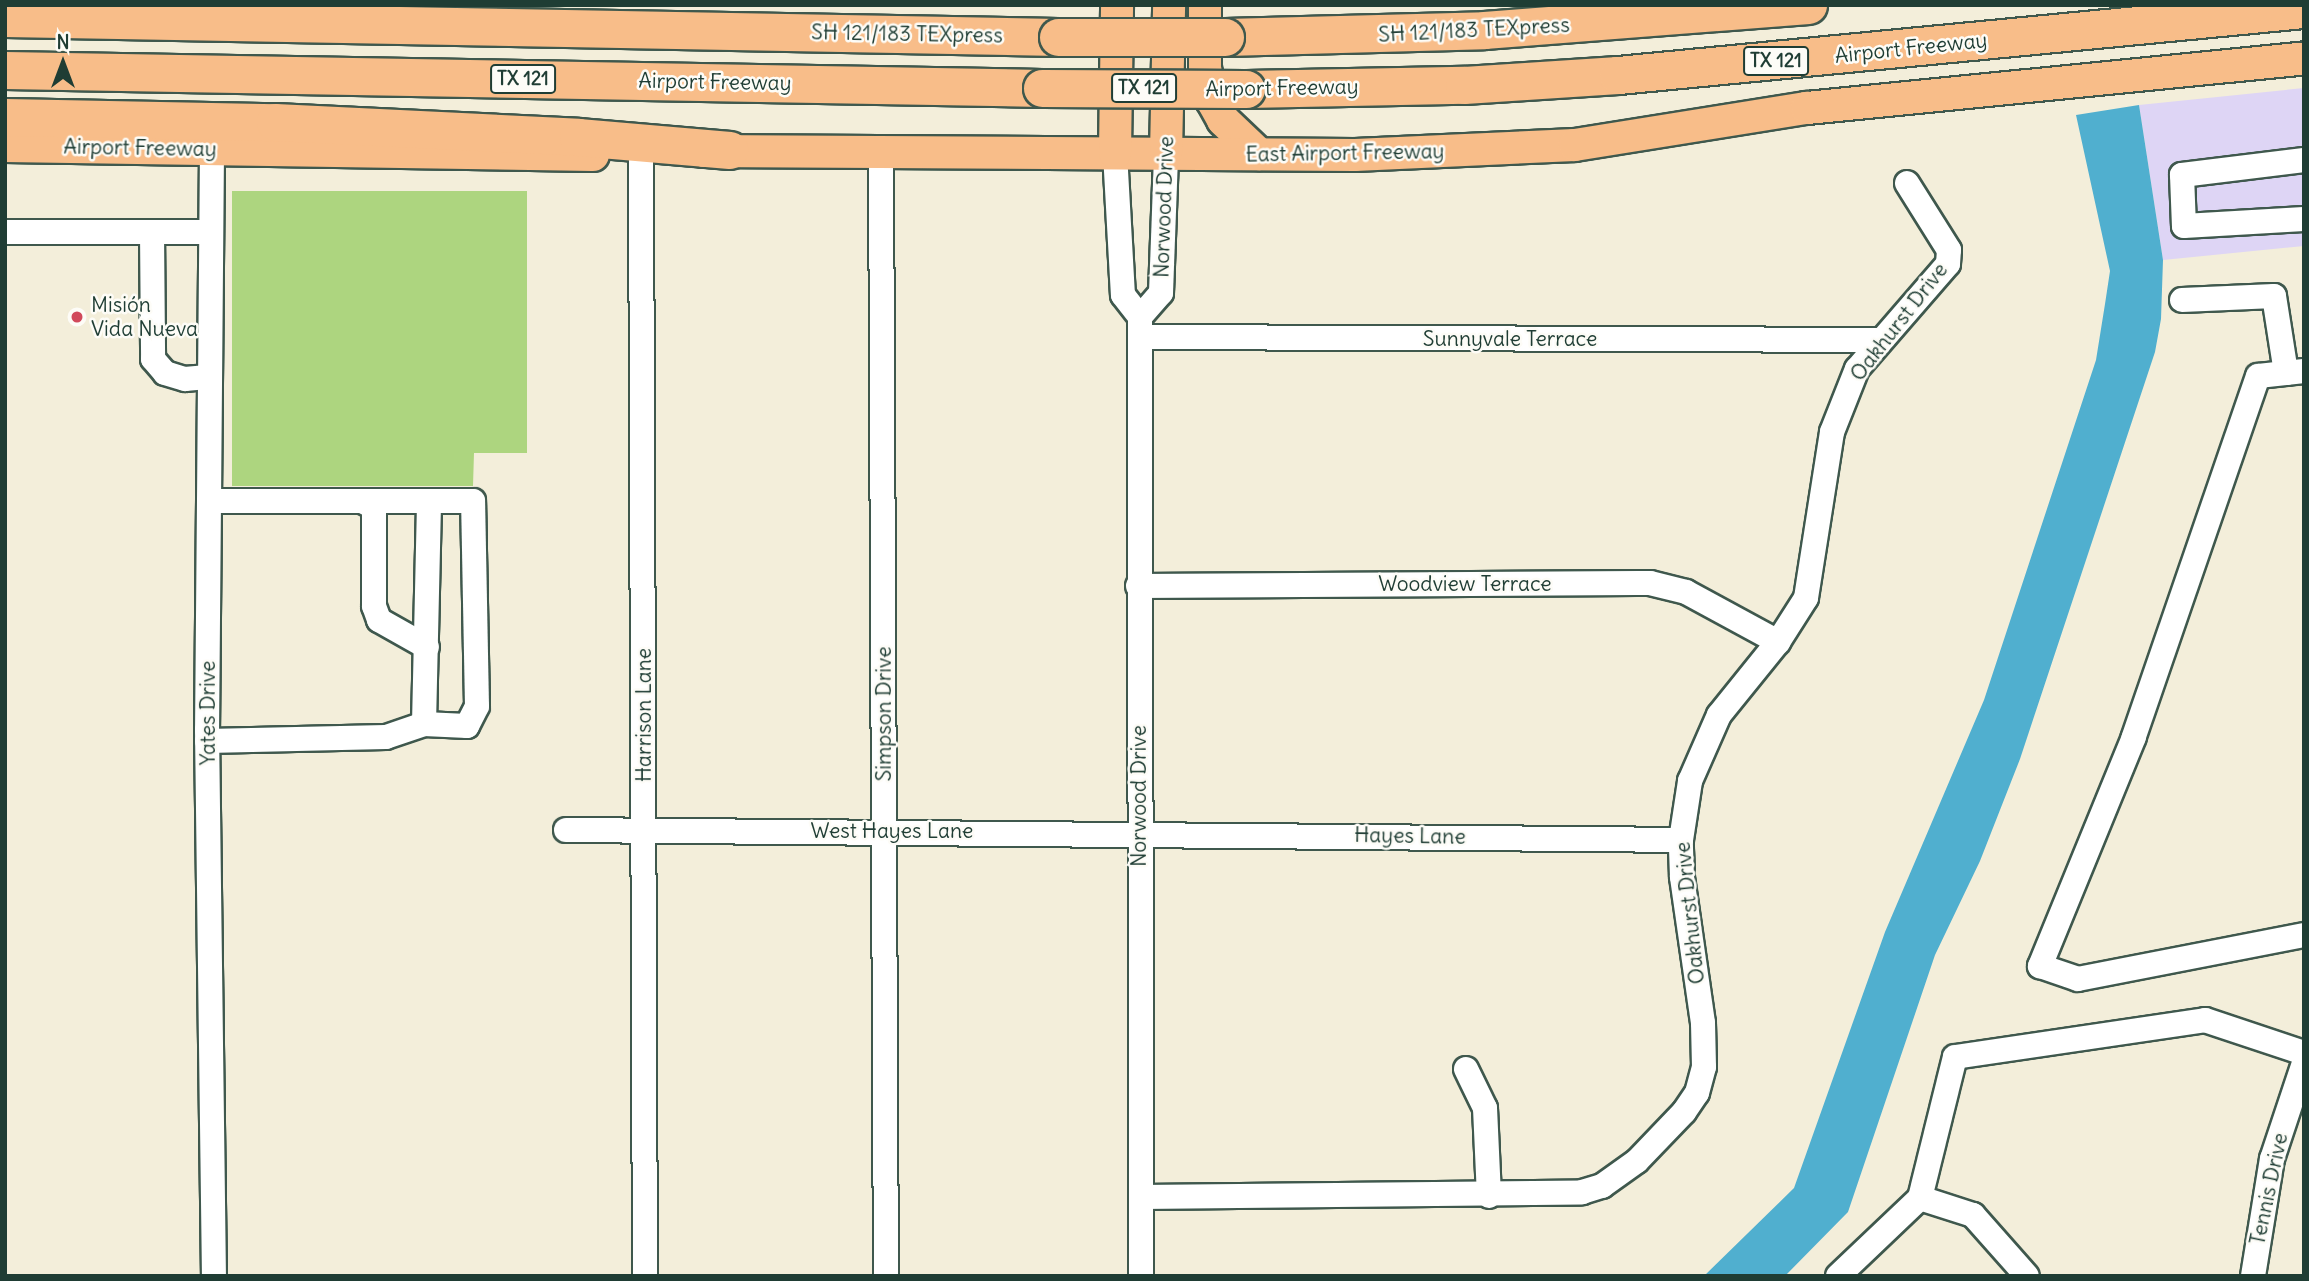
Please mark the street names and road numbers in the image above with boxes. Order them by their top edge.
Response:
street label: SH 121/183 TEXpress [1378,12,1570,48]
street label: SH 121/183 TEXpress [811,20,1003,48]
street label: Airport Freeway [1834,27,1988,69]
road number: TX 121 [1743,45,1809,76]
road number: TX 121 [490,64,556,94]
street label: Airport Freeway [638,68,792,96]
road number: TX 121 [1111,72,1177,104]
street label: Airport Freeway [1205,74,1359,102]
street label: Airport Freeway [63,134,217,162]
street label: Norwood Drive [1149,136,1179,278]
street label: East Airport Freeway [1245,139,1445,167]
street label: Oakhurst Drive [1845,258,1953,386]
street label: Sunnyvale Terrace [1423,326,1597,352]
street label: Woodview Terrace [1378,571,1552,597]
street label: Simpson Drive [871,647,897,781]
street label: Harrison Lane [631,648,657,782]
street label: Yates Drive [195,661,221,765]
street label: Norwood Drive [1126,725,1152,867]
street label: West Hayes Lane [811,818,973,844]
street label: Hayes Lane [1354,822,1466,850]
street label: Oakhurst Drive [1670,841,1710,985]
street label: Tennis Drive [2245,1131,2293,1247]

